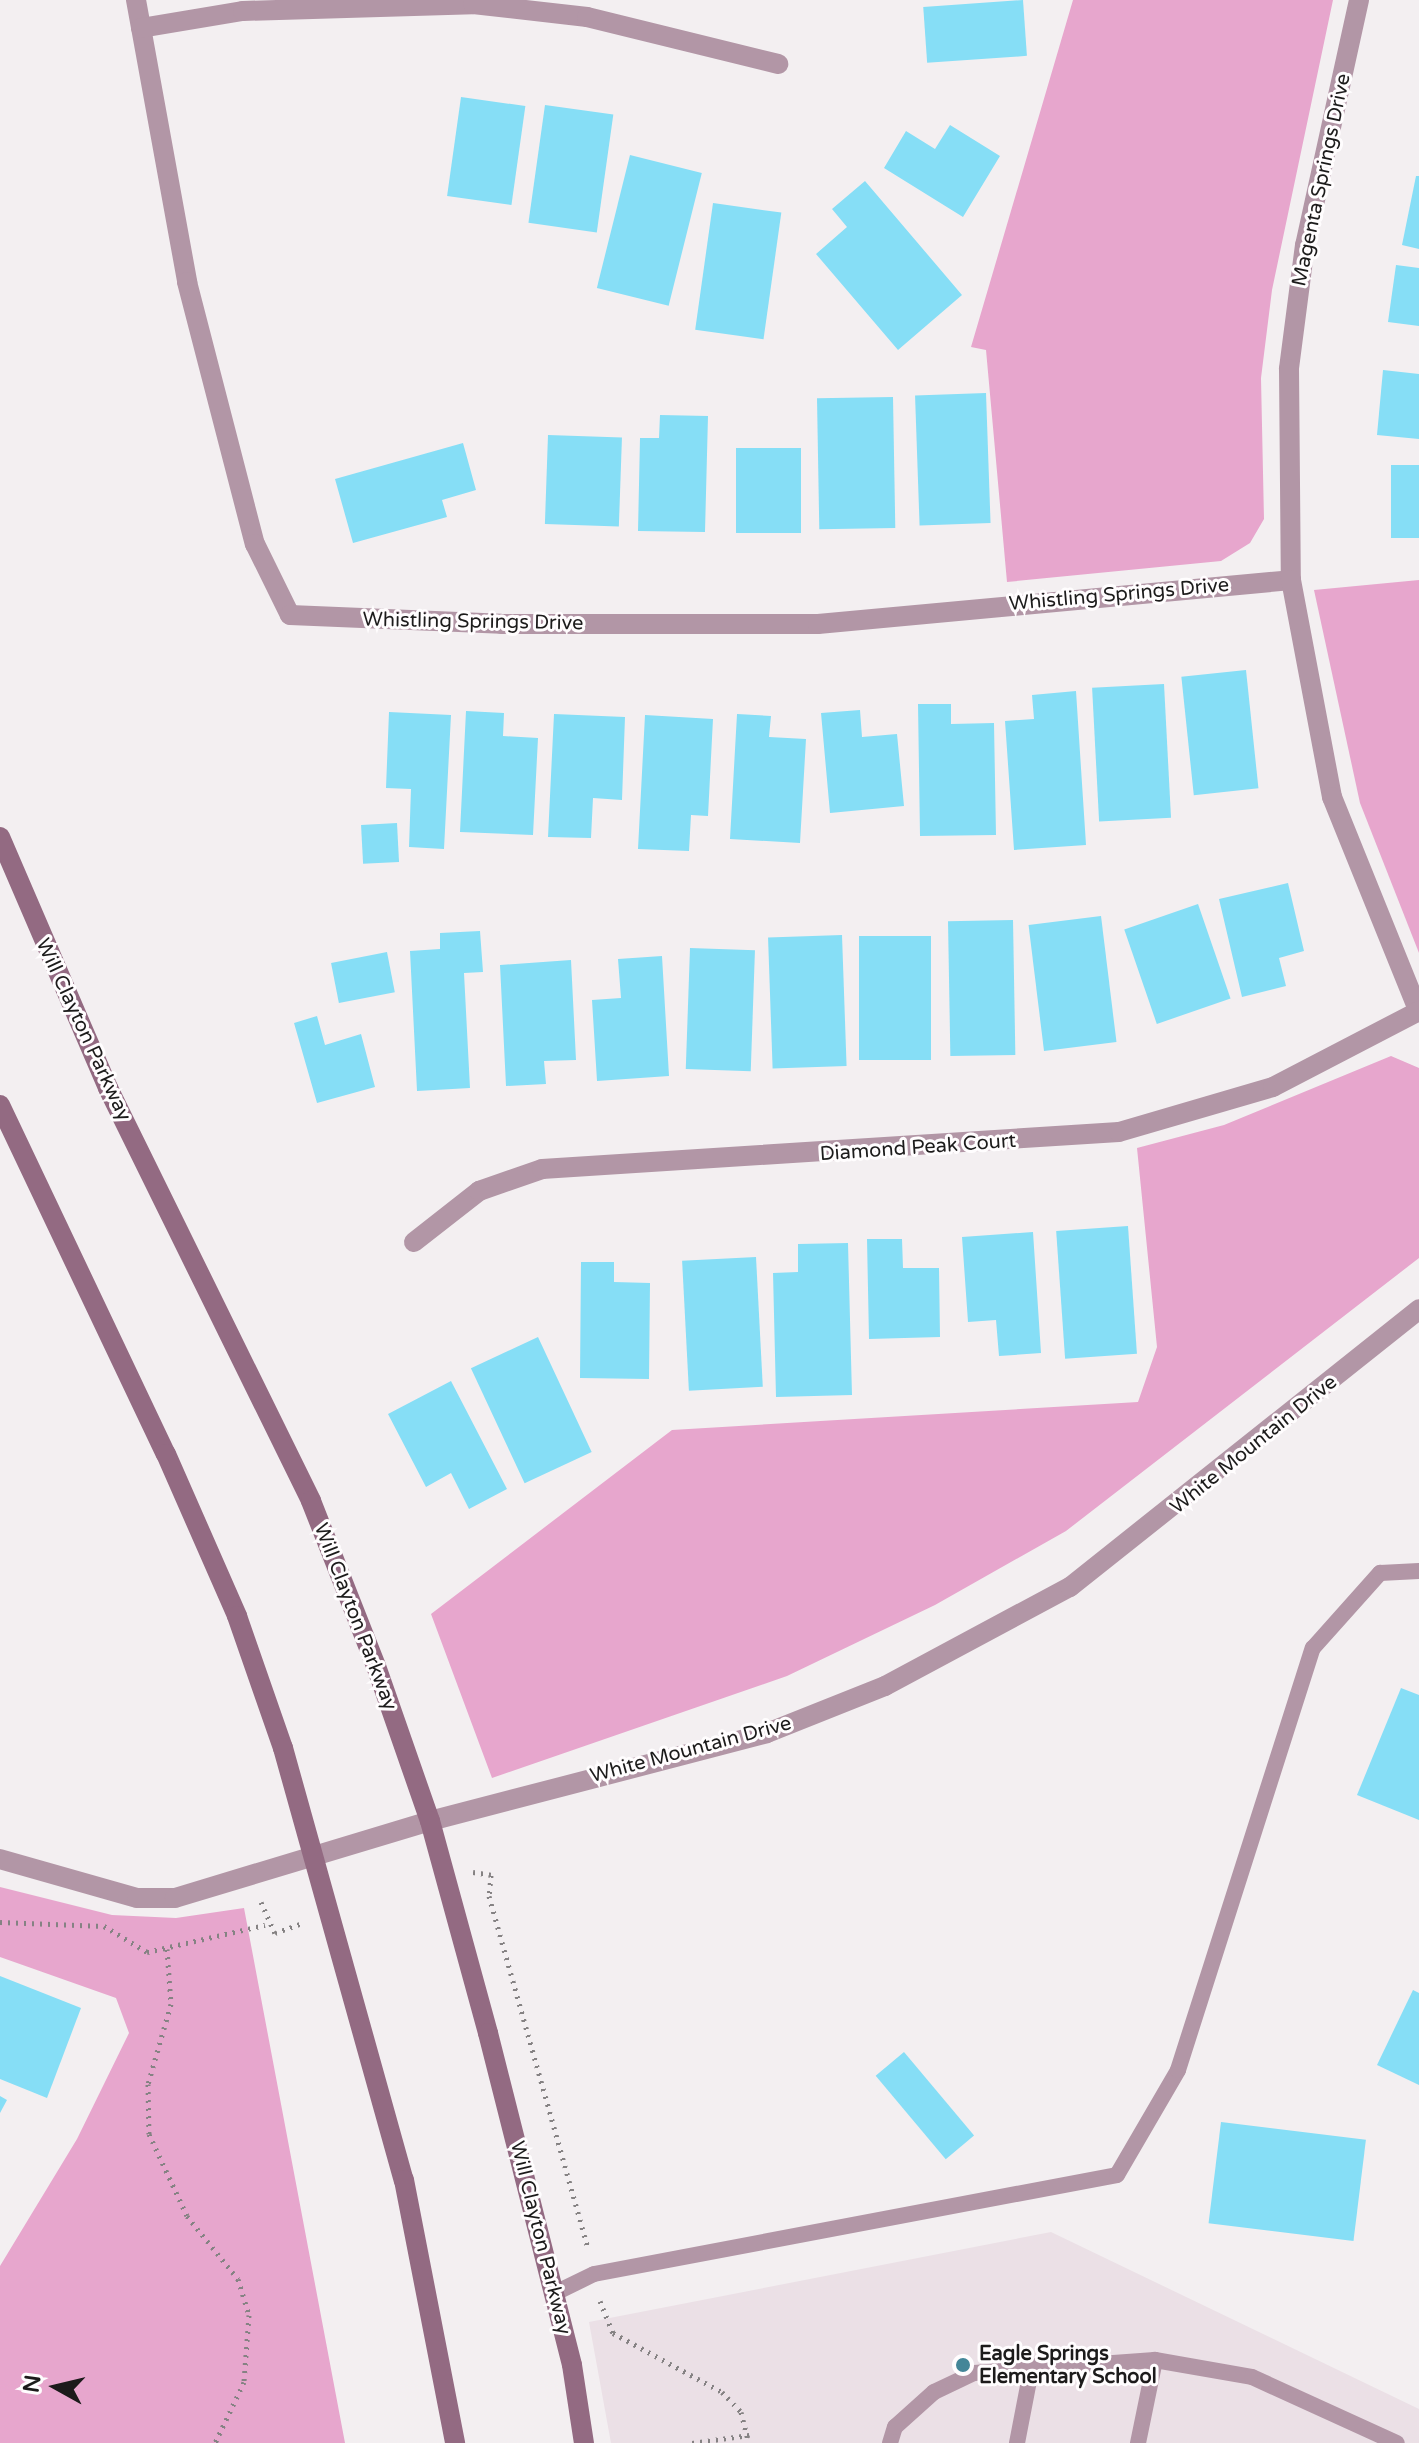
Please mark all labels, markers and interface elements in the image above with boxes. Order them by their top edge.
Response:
street label: Magenta Springs Drive [1288,71,1356,289]
street label: Whistling Springs Drive [1008,573,1230,617]
street label: Whistling Springs Drive [362,608,584,636]
street label: Will Clayton Parkway [30,935,136,1125]
street label: Diamond Peak Court [819,1129,1017,1167]
street label: White Mountain Drive [1166,1370,1342,1520]
street label: Will Clayton Parkway [308,1520,402,1714]
street label: White Mountain Drive [588,1712,794,1788]
street label: Will Clayton Parkway [504,2139,576,2337]
place label: Eagle Springs Elementary School [979,2342,1157,2389]
north arrow [16,2347,96,2427]
marker: Eagle Springs Elementary School [954,2356,972,2374]
text: N [18,2373,46,2394]

